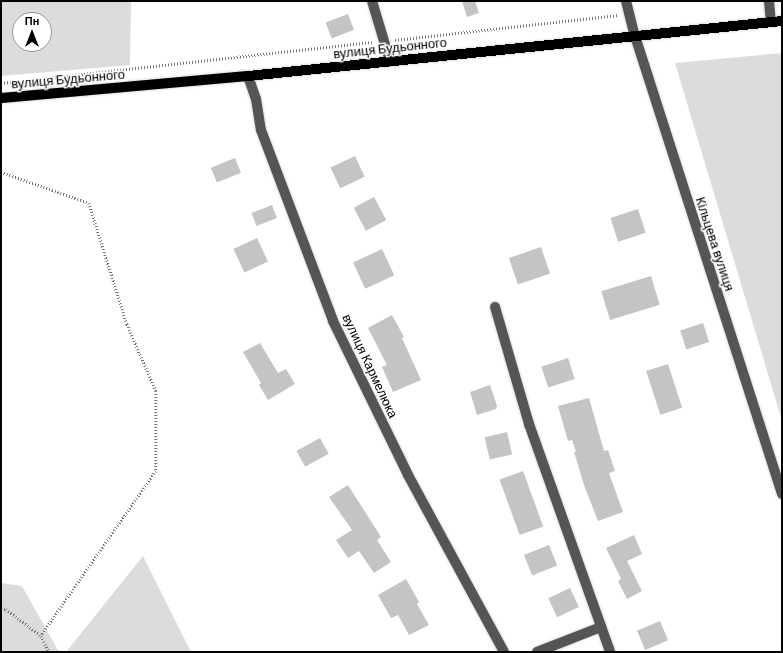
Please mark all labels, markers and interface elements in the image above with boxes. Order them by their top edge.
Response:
north arrow [12,12,52,52]
text: Пн [25,14,39,27]
street label: вулиця Будьонного [333,34,447,62]
street label: вулиця Будьонного [11,66,125,92]
street label: Кільцева вулиця [692,195,738,293]
street label: вулиця Кармелюка [339,311,401,421]

